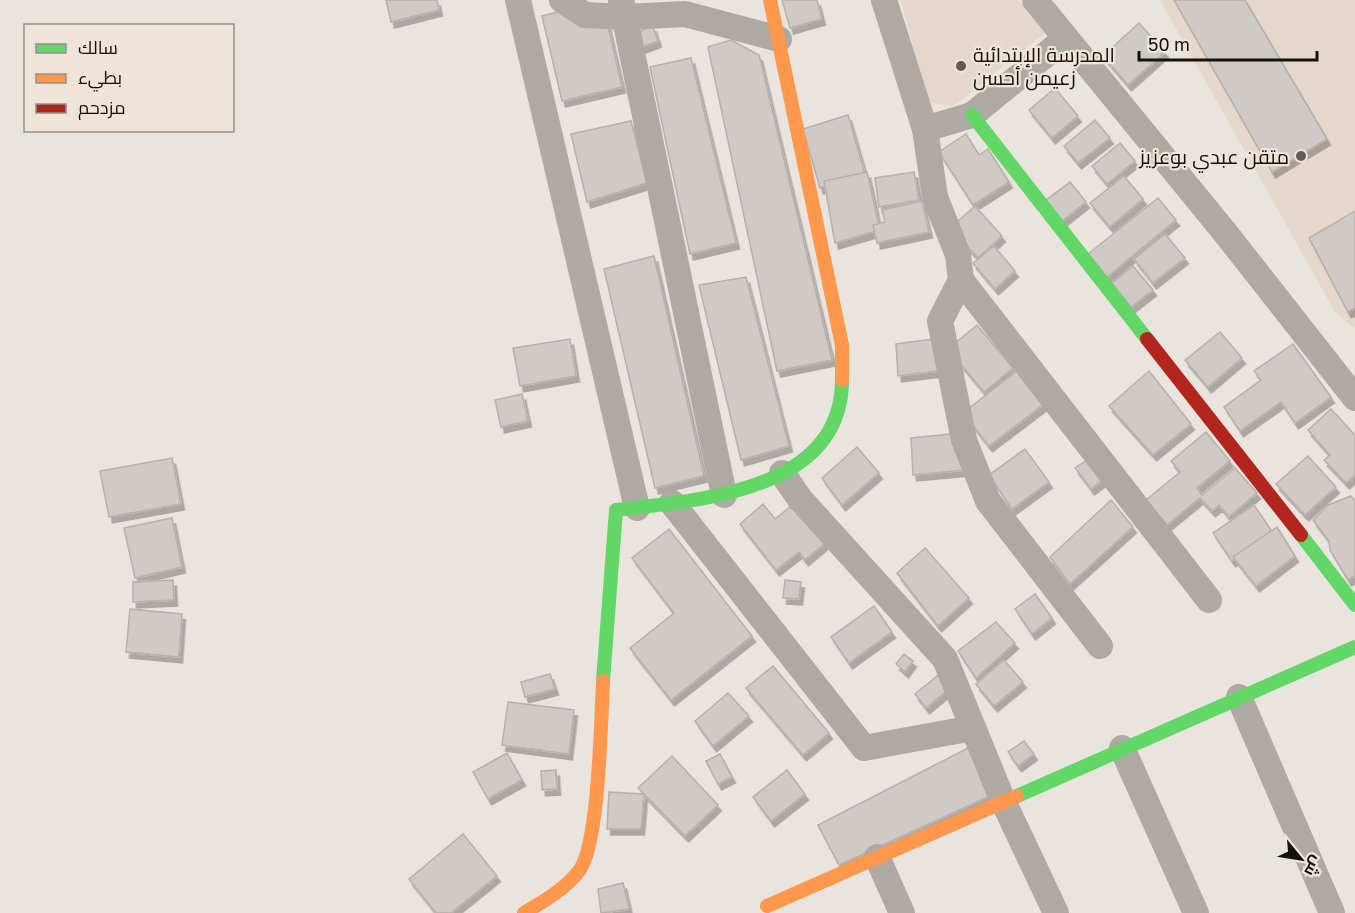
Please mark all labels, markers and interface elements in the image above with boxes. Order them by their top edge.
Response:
legend [24,24,234,132]
scale bar [1139,24,1318,62]
text: 50 m [1148,33,1190,55]
text: سالك [78,36,118,58]
place label: المدرسة الإبتدائية زعيمن أحسن [973,42,1115,91]
marker: المدرسة الإبتدائية زعيمن أحسن [954,59,968,73]
text: بطيء [78,66,122,92]
text: مزدحم [78,96,126,120]
place label: متقن عبدي بوعزيز [1139,144,1289,173]
marker: متقن عبدي بوعزيز [1294,149,1308,163]
north arrow [1271,829,1331,889]
text: ش [1300,853,1328,880]

